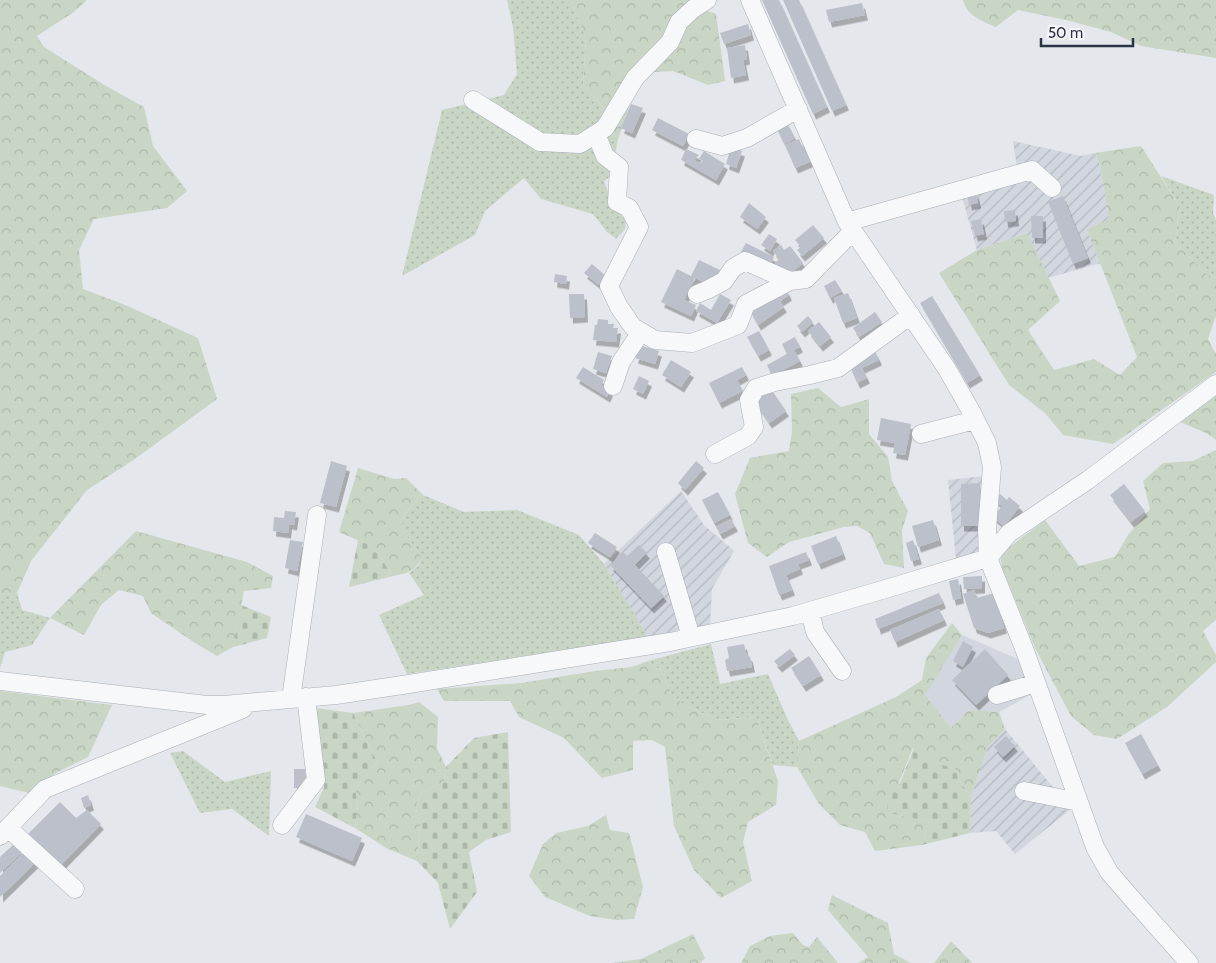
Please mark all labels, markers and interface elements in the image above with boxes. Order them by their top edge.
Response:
scale bar [1041,15,1134,47]
text: 50 m [1048,24,1083,42]

